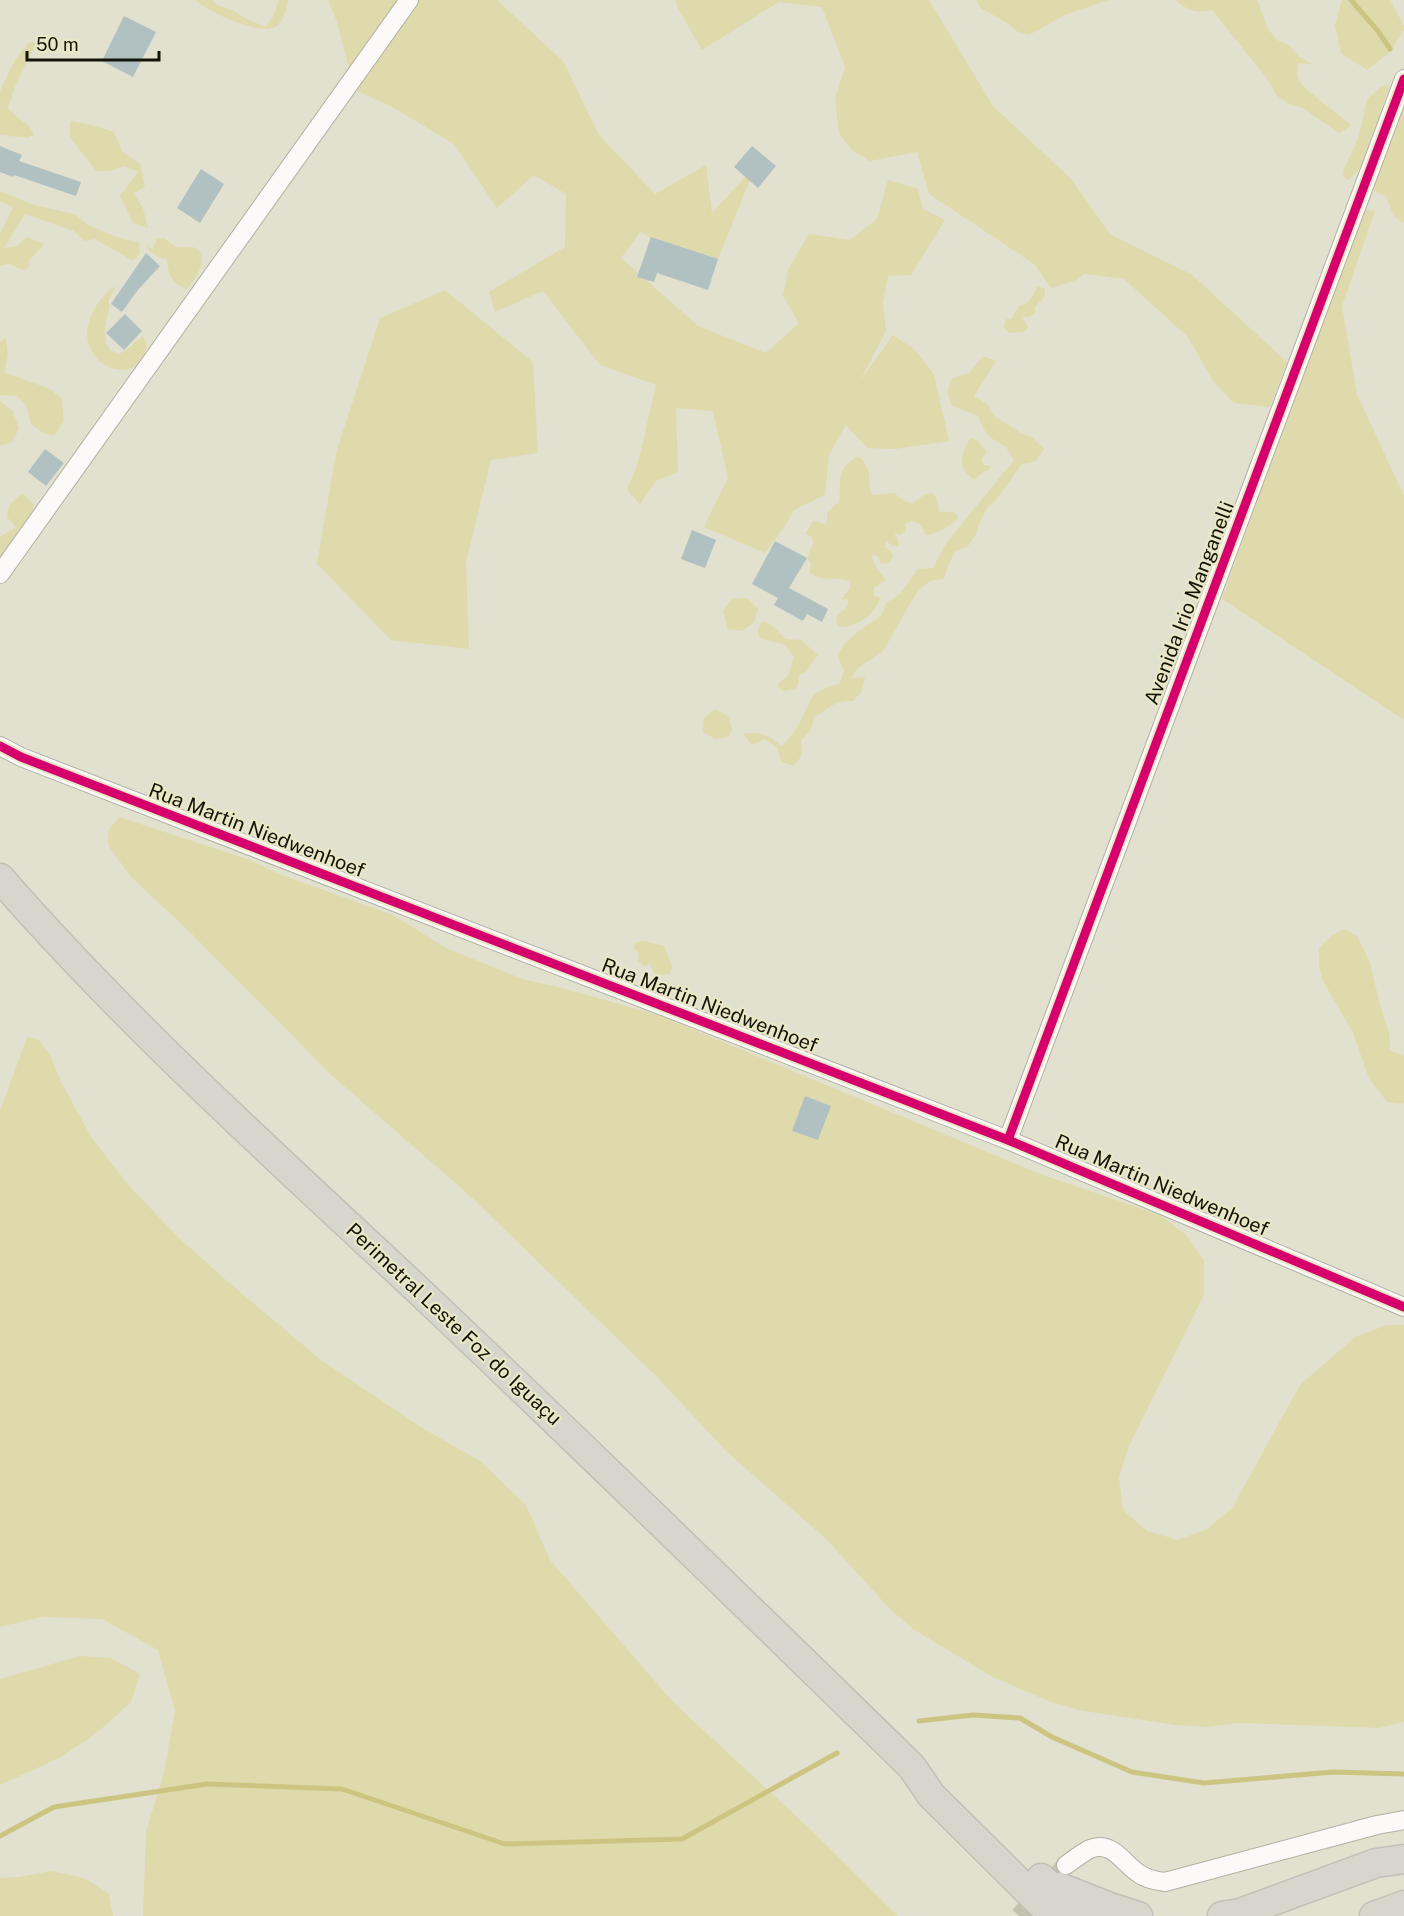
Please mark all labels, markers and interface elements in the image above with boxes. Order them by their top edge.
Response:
scale bar [27,24,159,62]
text: 50 m [36,34,79,55]
street label: Avenida Irio Manganelli [1139,498,1239,708]
street label: Rua Martin Niedwenhoef [146,778,369,882]
street label: Rua Martin Niedwenhoef [599,953,822,1057]
street label: Rua Martin Niedwenhoef [1052,1129,1272,1241]
street label: Perimetral Leste Foz do Iguaçu [341,1218,567,1430]

